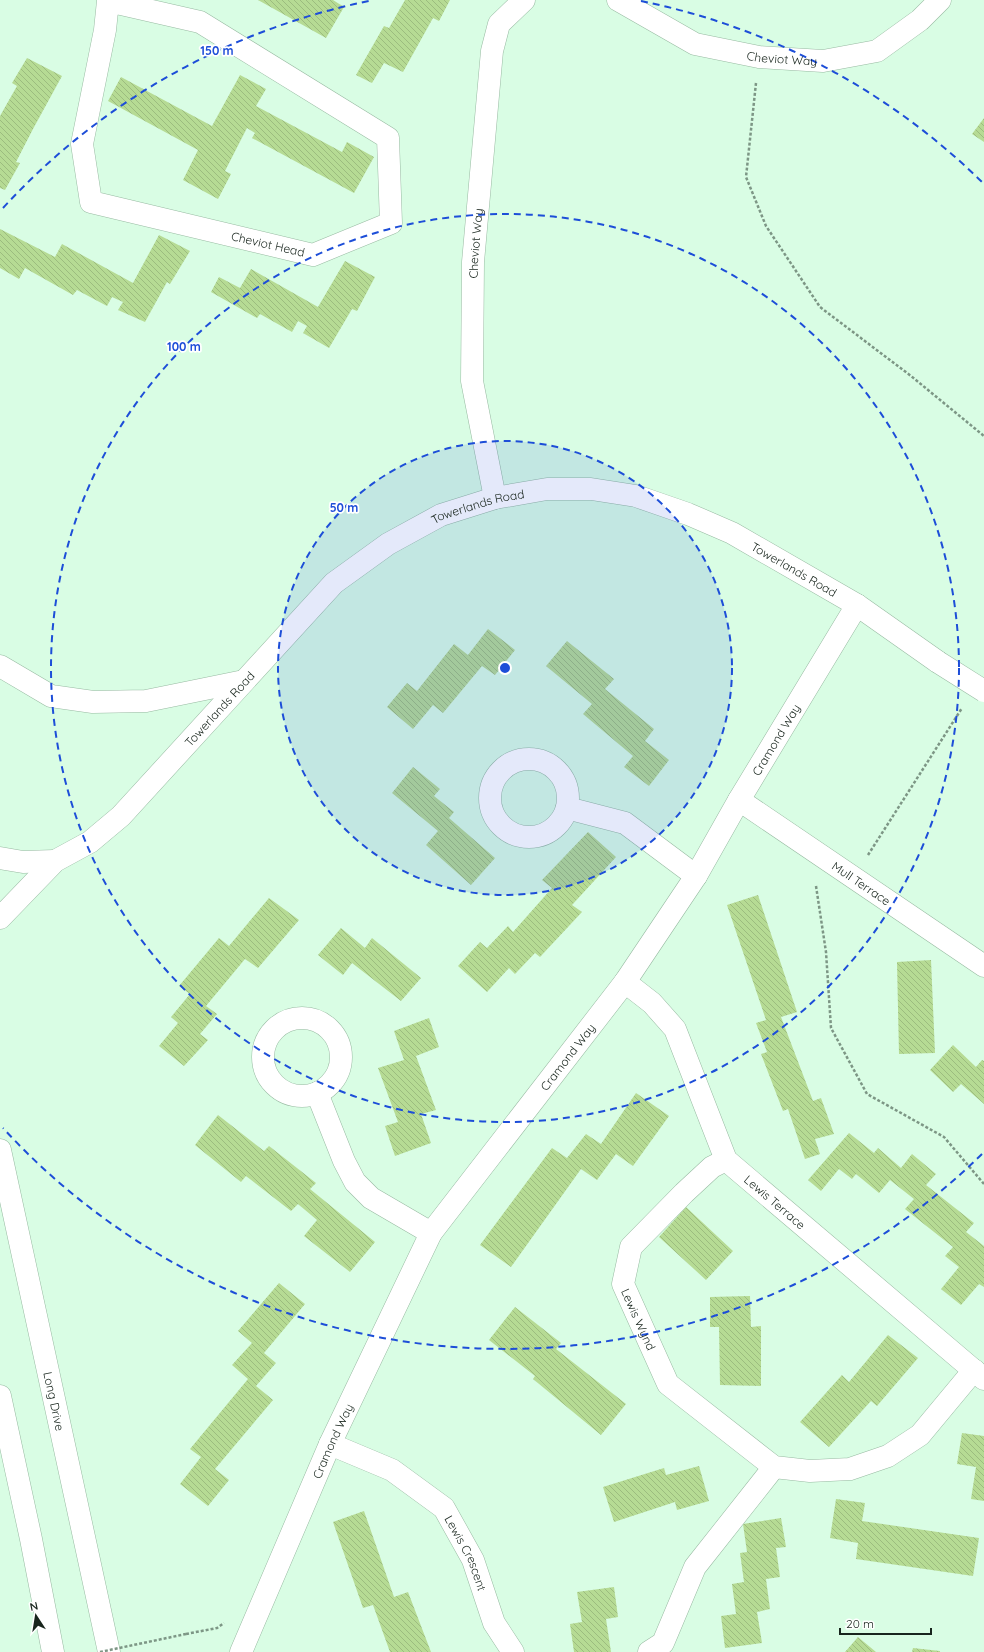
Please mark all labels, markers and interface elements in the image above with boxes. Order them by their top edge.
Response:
text: 150 m [200,43,234,58]
street label: Cheviot Way [745,47,818,68]
street label: Cheviot Way [465,208,485,279]
street label: Cheviot Head [230,228,306,260]
text: 100 m [167,339,201,354]
street label: Towerlands Road [428,486,525,527]
text: 50 m [330,500,358,515]
street label: Towerlands Road [749,538,840,599]
centre of rings [498,661,512,675]
street label: Towerlands Road [181,668,257,749]
street label: Cramond Way [748,701,803,778]
street label: Mull Terrace [829,858,894,908]
street label: Cramond Way [537,1020,598,1093]
street label: Lewis Terrace [741,1172,809,1232]
street label: Lewis Wynd [618,1286,659,1353]
street label: Long Drive [41,1370,68,1432]
street label: Cramond Way [309,1401,356,1481]
street label: Lewis Crescent [442,1512,490,1593]
north arrow [16,1596,56,1636]
text: N [29,1599,39,1614]
scale bar [840,1610,931,1636]
text: 20 m [846,1616,874,1631]

